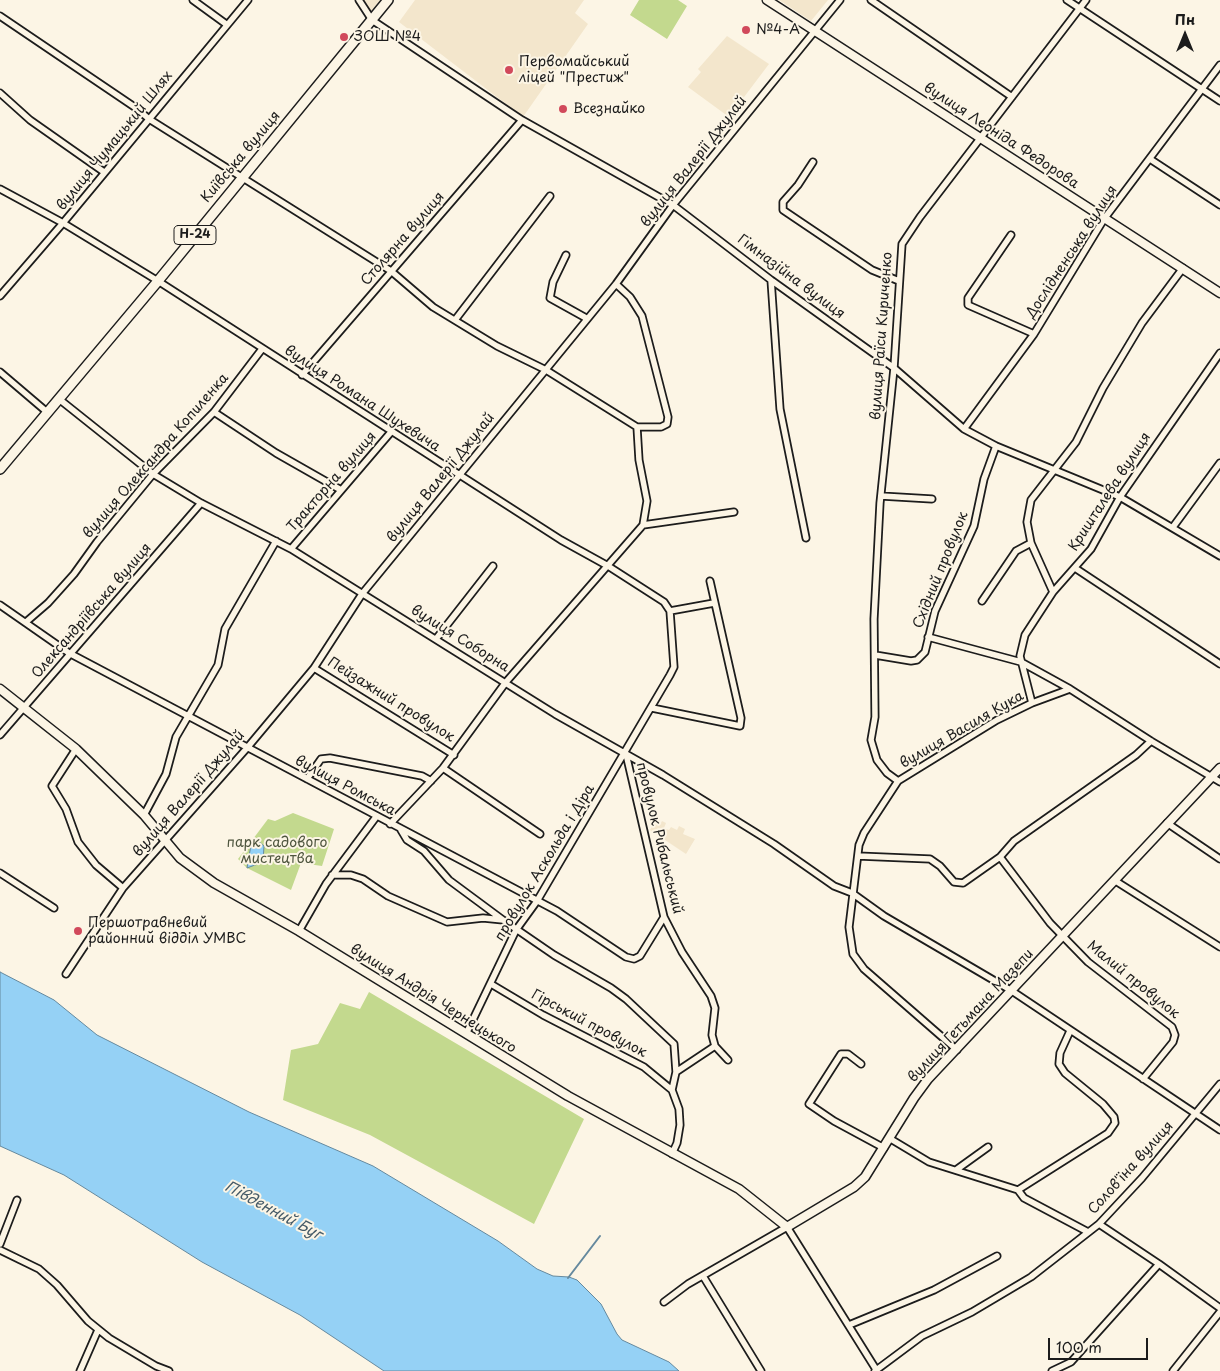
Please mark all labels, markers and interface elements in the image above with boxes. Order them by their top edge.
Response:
text: Пн [1175,9,1195,30]
north arrow [1160,10,1210,60]
place label: №4-А [756,22,800,38]
marker: №4-А [740,24,752,36]
place label: ЗОШ №4 [354,29,421,45]
marker: ЗОШ №4 [338,31,350,43]
place label: Первомайський ліцей "Престиж" [519,54,630,86]
marker: Первомайський ліцей "Престиж" [503,64,515,76]
street label: вулиця Чумацький Шлях [54,68,176,214]
street label: вулиця Леоніда Федорова [920,80,1082,192]
street label: вулиця Валерії Джулай [638,93,750,231]
place label: Всезнайко [573,101,645,117]
marker: Всезнайко [557,103,569,115]
street label: Київська вулиця [198,108,284,206]
street label: Дослідненська вулиця [1023,182,1121,322]
street label: Столярна вулиця [358,189,448,289]
road number: Н-24 [174,226,216,244]
street label: Гімназійна вулиця [734,231,848,323]
street label: вулиця Раїси Кириченко [868,251,896,421]
street label: вулиця Романа Шухевича [281,342,443,456]
street label: вулиця Олександра Копиленка [80,370,232,542]
street label: вулиця Валерії Джулай [384,410,498,546]
street label: Тракторна вулиця [284,429,380,535]
street label: Кришталева вулиця [1065,430,1155,554]
street label: Східний провулок [910,509,972,631]
street label: Олександріївська вулиця [29,540,155,682]
street label: вулиця Соборна [408,602,512,676]
street label: Пейзажний провулок [324,654,458,746]
street label: вулиця Василя Кука [897,688,1027,772]
street label: вулиця Валерії Джулай [130,728,248,860]
street label: вулиця Ромська [292,752,398,820]
street label: провулок Рибальський [632,760,686,916]
street label: провулок Аскольда і Діра [492,782,598,944]
park label: парк садового мистецтва [227,835,327,868]
place label: Першотравневий районний відділ УМВС [88,915,246,948]
marker: Першотравневий районний відділ УМВС [72,925,84,937]
street label: Малий провулок [1083,937,1183,1023]
street label: вулиця Андрія Чернецького [347,941,519,1057]
street label: вулиця Гетьмана Мазепи [905,946,1037,1086]
street label: Гірський провулок [528,986,650,1062]
street label: Солов'їна вулиця [1085,1118,1177,1218]
water label: Південний Буг [221,1178,325,1244]
scale bar [1050,1328,1150,1360]
text: 100 m [1056,1335,1102,1358]

